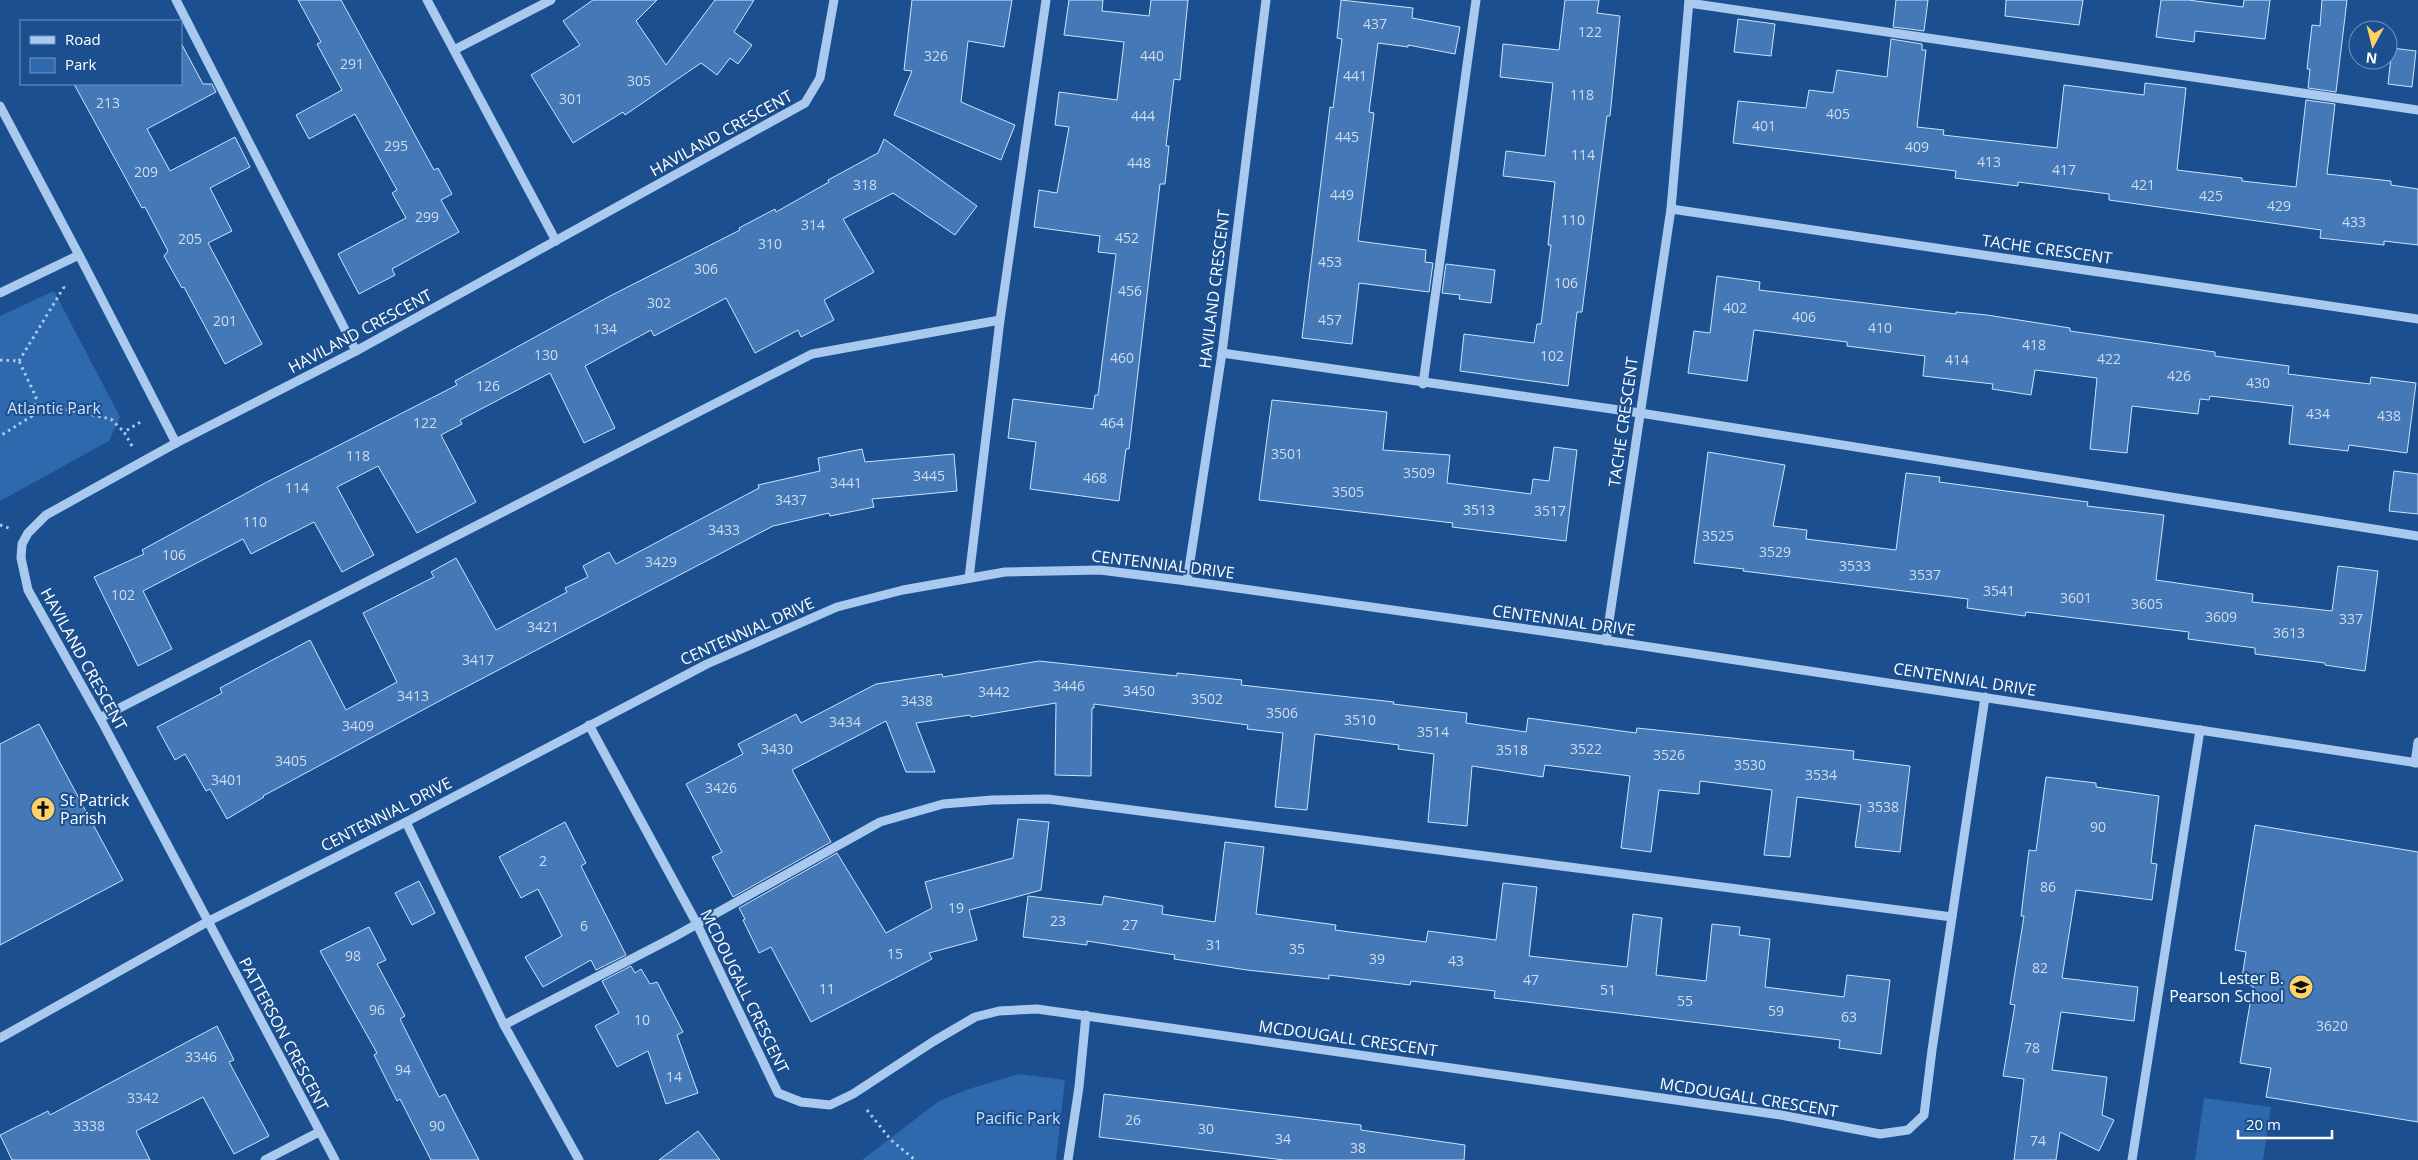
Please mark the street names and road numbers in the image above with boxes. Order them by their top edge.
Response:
street label: HAVILAND CRESCENT [646,85,796,181]
street label: HAVILAND CRESCENT [1193,208,1235,370]
street label: TACHE CRESCENT [1980,229,2114,269]
street label: HAVILAND CRESCENT [284,284,436,378]
street label: TACHE CRESCENT [1603,355,1643,489]
street label: CENTENNIAL DRIVE [1090,544,1236,584]
street label: HAVILAND CRESCENT [36,584,132,734]
street label: CENTENNIAL DRIVE [677,592,817,670]
street label: CENTENNIAL DRIVE [1491,599,1637,641]
street label: CENTENNIAL DRIVE [1892,657,2038,701]
street label: CENTENNIAL DRIVE [317,771,455,857]
street label: MCDOUGALL CRESCENT [696,905,794,1077]
street label: PATTERSON CRESCENT [234,953,334,1115]
street label: MCDOUGALL CRESCENT [1257,1015,1439,1061]
street label: MCDOUGALL CRESCENT [1658,1072,1840,1122]

